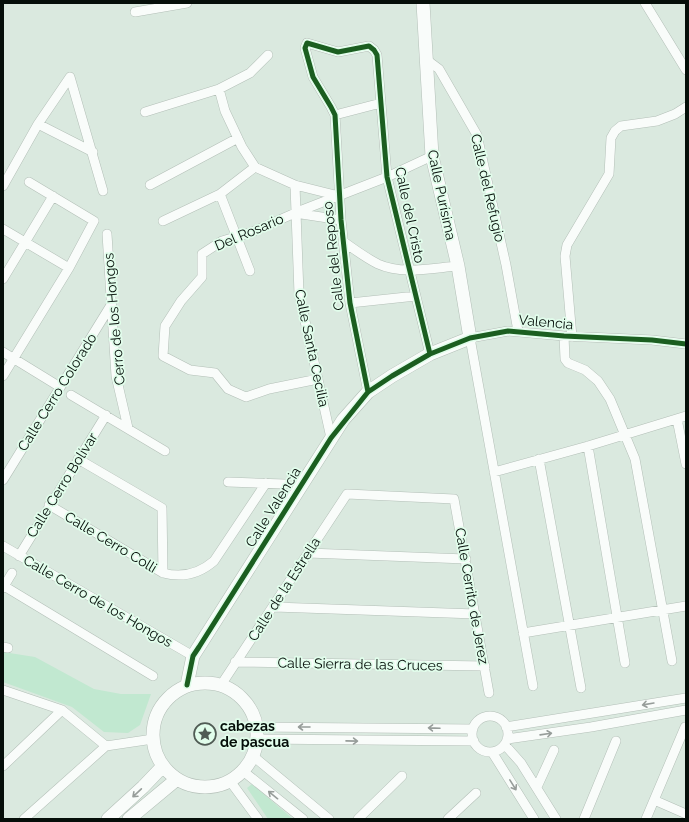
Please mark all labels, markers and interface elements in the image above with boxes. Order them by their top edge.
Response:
street label: Calle del Refugio [468,132,508,244]
street label: Calle Purísima [425,148,459,242]
street label: Calle del Cristo [392,166,428,264]
street label: Calle del Reposo [319,201,347,311]
street label: Del Rosario [212,210,286,254]
street label: Cerro de los Hongos [100,252,128,386]
street label: Calle Santa Cecilia [292,288,332,408]
street label: Valencia [518,312,574,332]
street label: Calle Cerro Colorado [14,330,100,454]
street label: Calle Cerro Bolívar [23,430,101,540]
street label: Calle Valencia [242,464,304,550]
street label: Calle Cerro Colli [62,508,160,576]
street label: Calle Cerrito de Jerez [452,526,492,666]
street label: Calle de la Estrella [245,534,323,644]
street label: Calle Cerro de los Hongos [21,552,176,650]
street label: Calle Sierra de las Cruces [277,655,443,673]
one-way arrow [641,700,654,708]
place label: cabezas de pascua [220,718,289,750]
place icon: cabezas de pascua [192,721,218,747]
one-way arrow [298,723,311,731]
one-way arrow [428,725,441,732]
one-way arrow [539,730,552,738]
one-way arrow [345,737,358,745]
one-way arrow [509,779,517,790]
one-way arrow [132,788,142,797]
one-way arrow [268,790,278,799]

